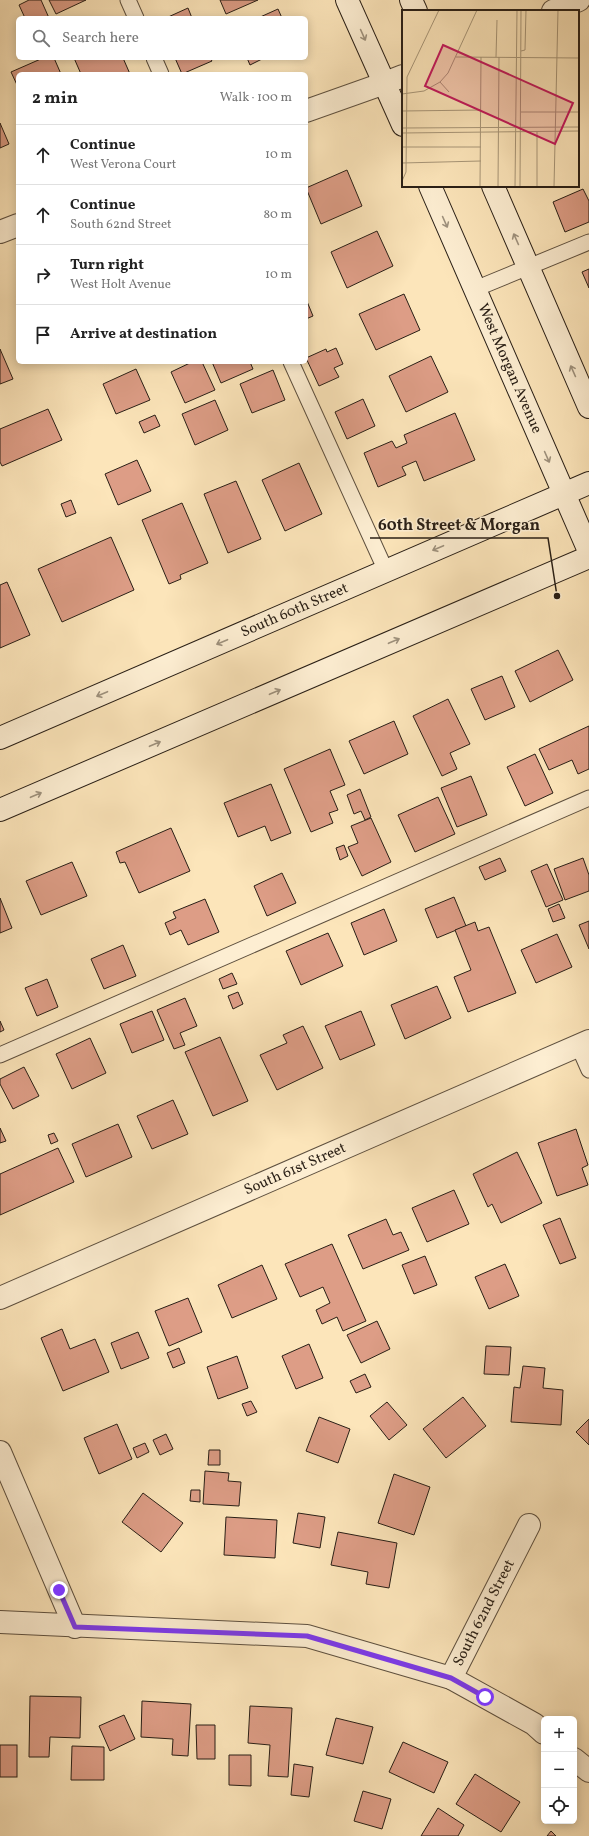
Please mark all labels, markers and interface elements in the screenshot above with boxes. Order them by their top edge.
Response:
inset map [402,10,579,187]
search box [16,16,308,60]
icon: search [30,27,52,49]
text: Search here [62,28,139,49]
one-way arrow [360,29,367,41]
text: 2 min [32,87,78,110]
text: Walk · 100 m [220,89,292,107]
text: Continue [70,135,135,156]
icon: ahead [32,144,54,166]
text: 10 m [265,146,292,164]
text: West Verona Court [70,156,176,174]
text: Continue [70,195,135,216]
icon: ahead [32,204,54,226]
text: 80 m [263,206,292,224]
one-way arrow [442,215,449,227]
text: South 62nd Street [70,216,172,234]
one-way arrow [512,233,519,245]
text: Turn right [70,255,144,276]
icon: right [32,264,54,286]
text: 10 m [265,266,292,284]
text: West Holt Avenue [70,276,171,294]
street label: West Morgan Avenue [472,300,547,437]
icon: arrive [32,324,54,346]
text: Arrive at destination [70,324,217,345]
one-way arrow [569,366,577,378]
one-way arrow [544,450,552,462]
callout: 60th Street & Morgan [370,510,548,538]
text: 60th Street & Morgan [378,515,540,537]
one-way arrow [432,545,444,553]
street label: South 60th Street [238,578,352,643]
one-way arrow [388,637,400,644]
one-way arrow [216,639,228,646]
one-way arrow [268,688,280,696]
one-way arrow [97,690,109,698]
one-way arrow [149,739,161,747]
one-way arrow [29,791,41,798]
street label: South 61st Street [241,1138,349,1201]
street label: South 62nd Street [448,1556,520,1670]
route end [50,1581,68,1599]
route start [476,1688,494,1706]
map controls [541,1716,577,1824]
button: + [541,1716,577,1752]
button: − [541,1752,577,1788]
button: locate [541,1788,577,1824]

